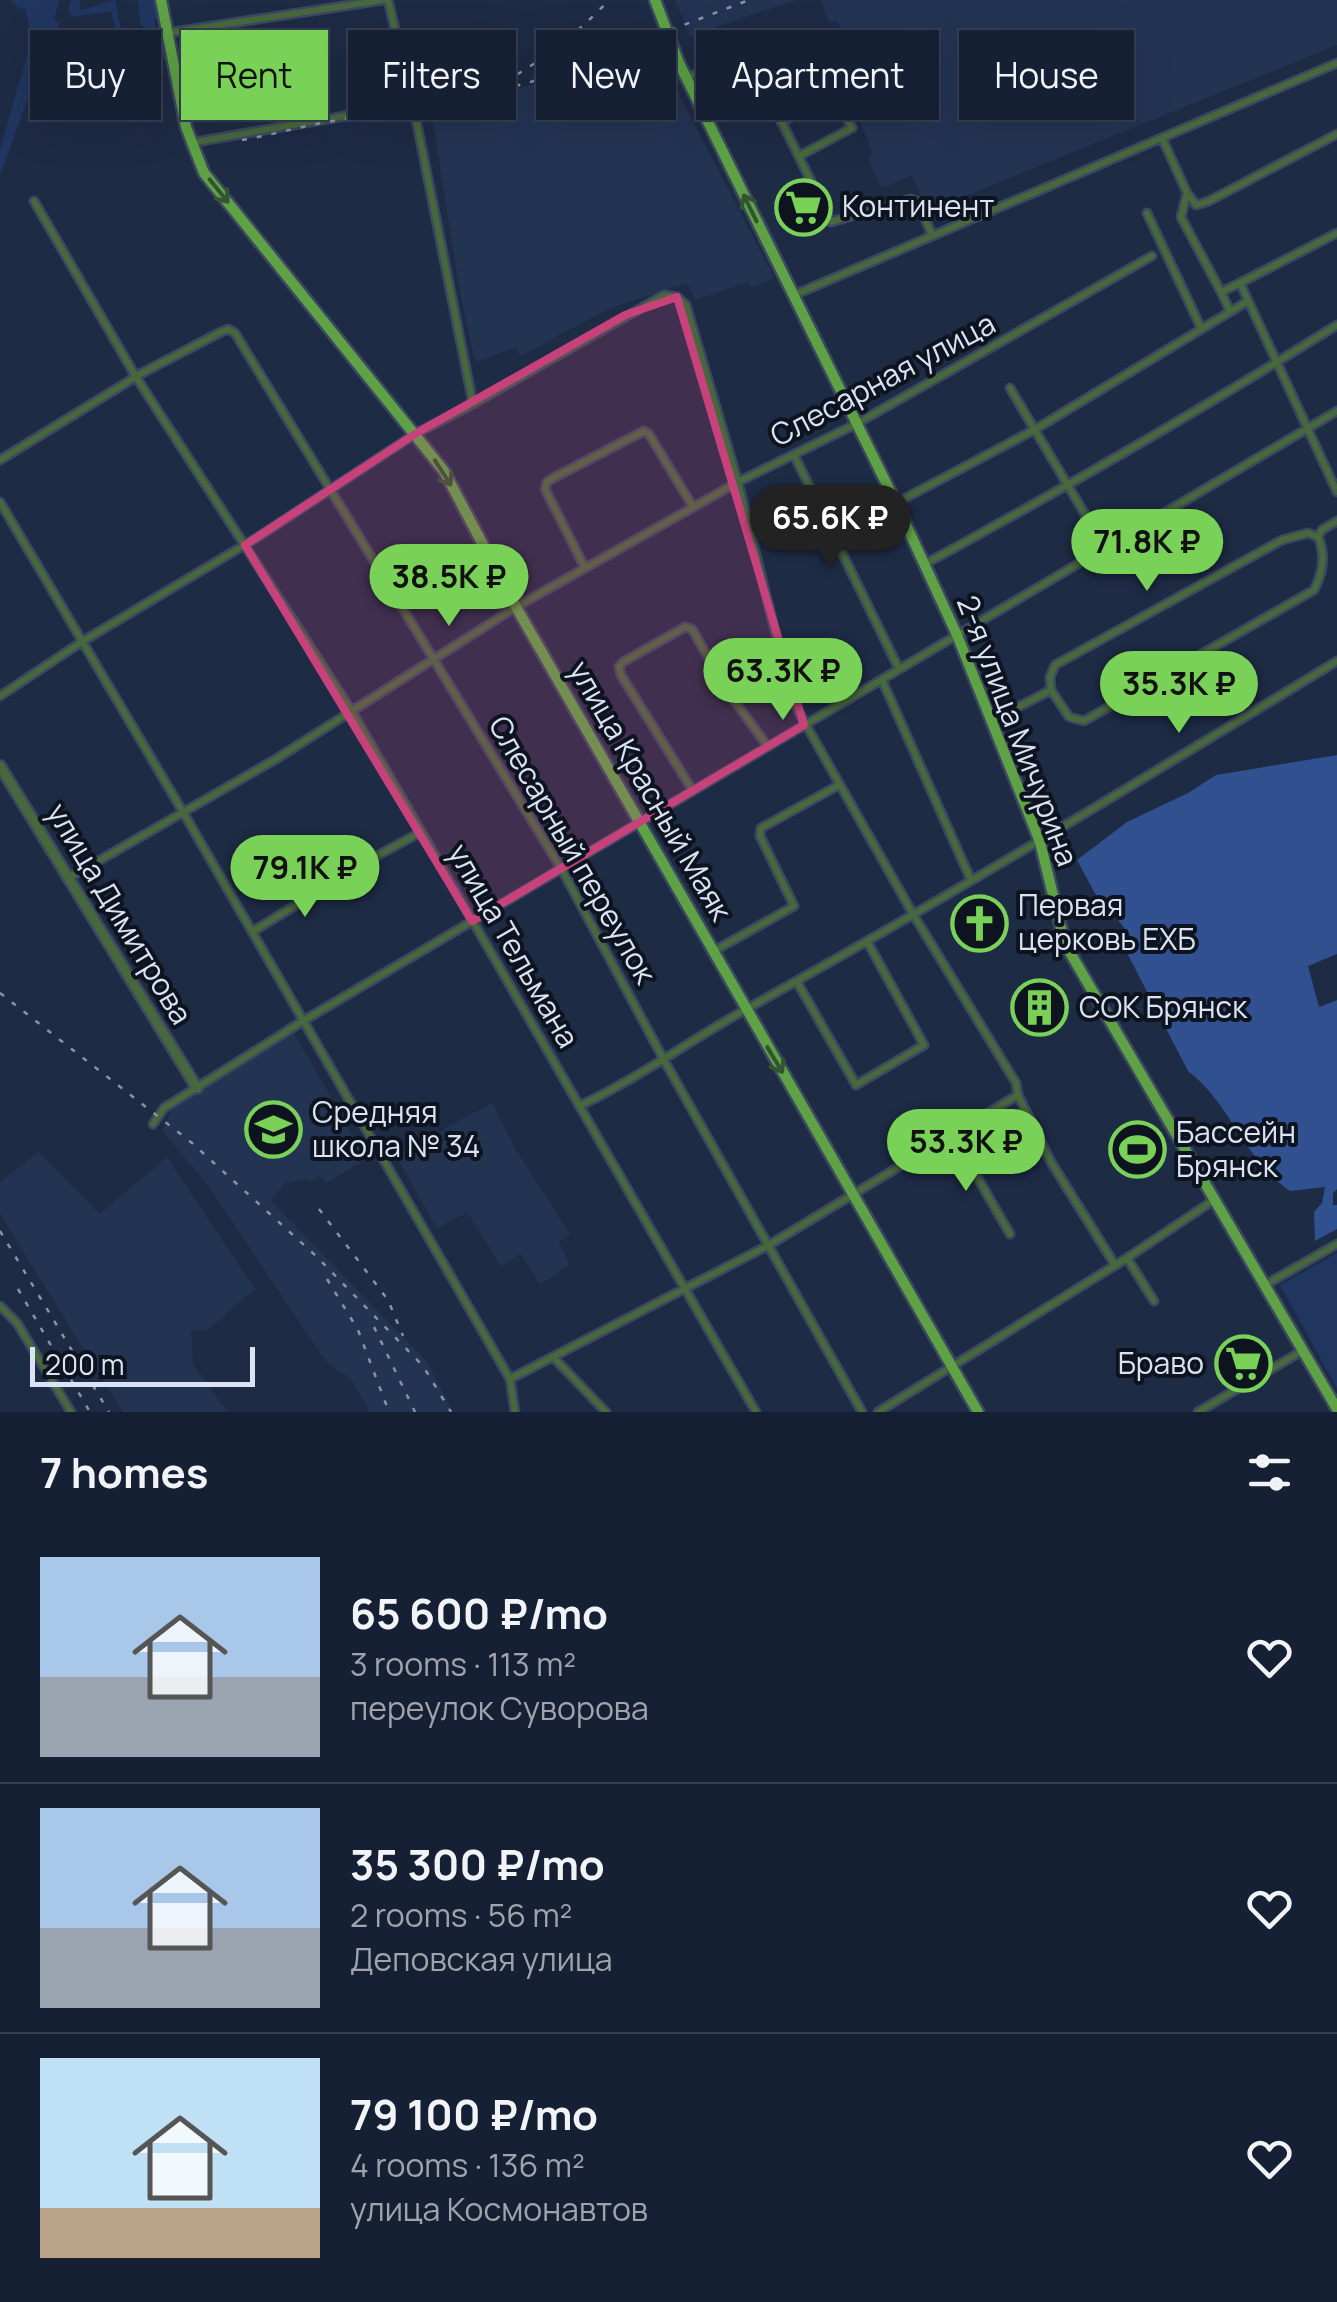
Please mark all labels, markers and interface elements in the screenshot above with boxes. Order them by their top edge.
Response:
chip: Buy [30,30,161,120]
chip: Rent [181,30,328,120]
chip: Filters [348,30,516,120]
chip: New [536,30,676,120]
chip: Apartment [696,30,939,120]
chip: House [959,30,1134,120]
supermarket icon: Континент [773,177,833,237]
one-way arrow [208,178,230,204]
place label: Континент [842,185,995,226]
one-way arrow [740,193,759,223]
street label: Слесарная улица [763,302,1002,455]
one-way arrow [432,458,453,486]
pin: 65.6K ₽ [738,485,922,570]
text: 65.6K ₽ [772,495,888,539]
pin: 71.8K ₽ [1055,509,1239,594]
text: 71.8K ₽ [1093,519,1201,563]
pin: 38.5K ₽ [357,544,541,629]
text: 38.5K ₽ [391,554,507,598]
street label: 2-я улица Мичурина [948,589,1089,872]
pin: 63.3K ₽ [691,638,875,723]
text: 63.3K ₽ [725,648,841,692]
pin: 35.3K ₽ [1087,651,1271,736]
street label: улица Красный Маяк [560,653,743,929]
text: 35.3K ₽ [1122,661,1236,705]
street label: Слесарный переулок [480,708,667,992]
street label: улица Димитрова [38,795,203,1031]
pin: 79.1K ₽ [213,835,397,920]
street label: улица Тельмана [439,836,589,1055]
text: 79.1K ₽ [252,845,358,889]
place label: Первая церковь ЕХБ [1018,884,1196,959]
church icon: Первая церковь ЕХБ [949,893,1009,953]
building icon: СОК Брянск [1010,978,1070,1038]
place label: СОК Брянск [1079,986,1248,1027]
one-way arrow [765,1045,785,1074]
place label: Средняя школа № 34 [312,1091,480,1166]
school or university icon: Средняя школа № 34 [243,1100,303,1160]
pin: 53.3K ₽ [874,1109,1058,1194]
place label: Бассейн Брянск [1176,1111,1296,1186]
text: 53.3K ₽ [909,1119,1023,1163]
sports icon: Бассейн Брянск [1107,1120,1167,1180]
supermarket icon: Браво [1213,1334,1273,1394]
scale bar [30,1342,255,1386]
place label: Браво [1118,1342,1204,1383]
text: 200 m [45,1345,124,1383]
text: 7 homes [40,1443,208,1501]
icon: filters [1242,1445,1297,1500]
text: 65 600 ₽/mo [350,1584,608,1642]
icon: home [120,1597,240,1717]
icon: heart [1242,1630,1297,1685]
text: 3 rooms · 113 m² [350,1642,576,1686]
text: переулок Суворова [350,1686,649,1730]
text: 35 300 ₽/mo [350,1835,605,1893]
icon: home [120,1848,240,1968]
icon: heart [1242,1881,1297,1936]
text: 2 rooms · 56 m² [350,1893,572,1937]
text: Деповская улица [350,1937,612,1981]
text: 79 100 ₽/mo [350,2085,598,2143]
icon: home [120,2098,240,2218]
icon: heart [1242,2131,1297,2186]
text: 4 rooms · 136 m² [350,2143,585,2187]
text: улица Космонавтов [350,2187,648,2231]

